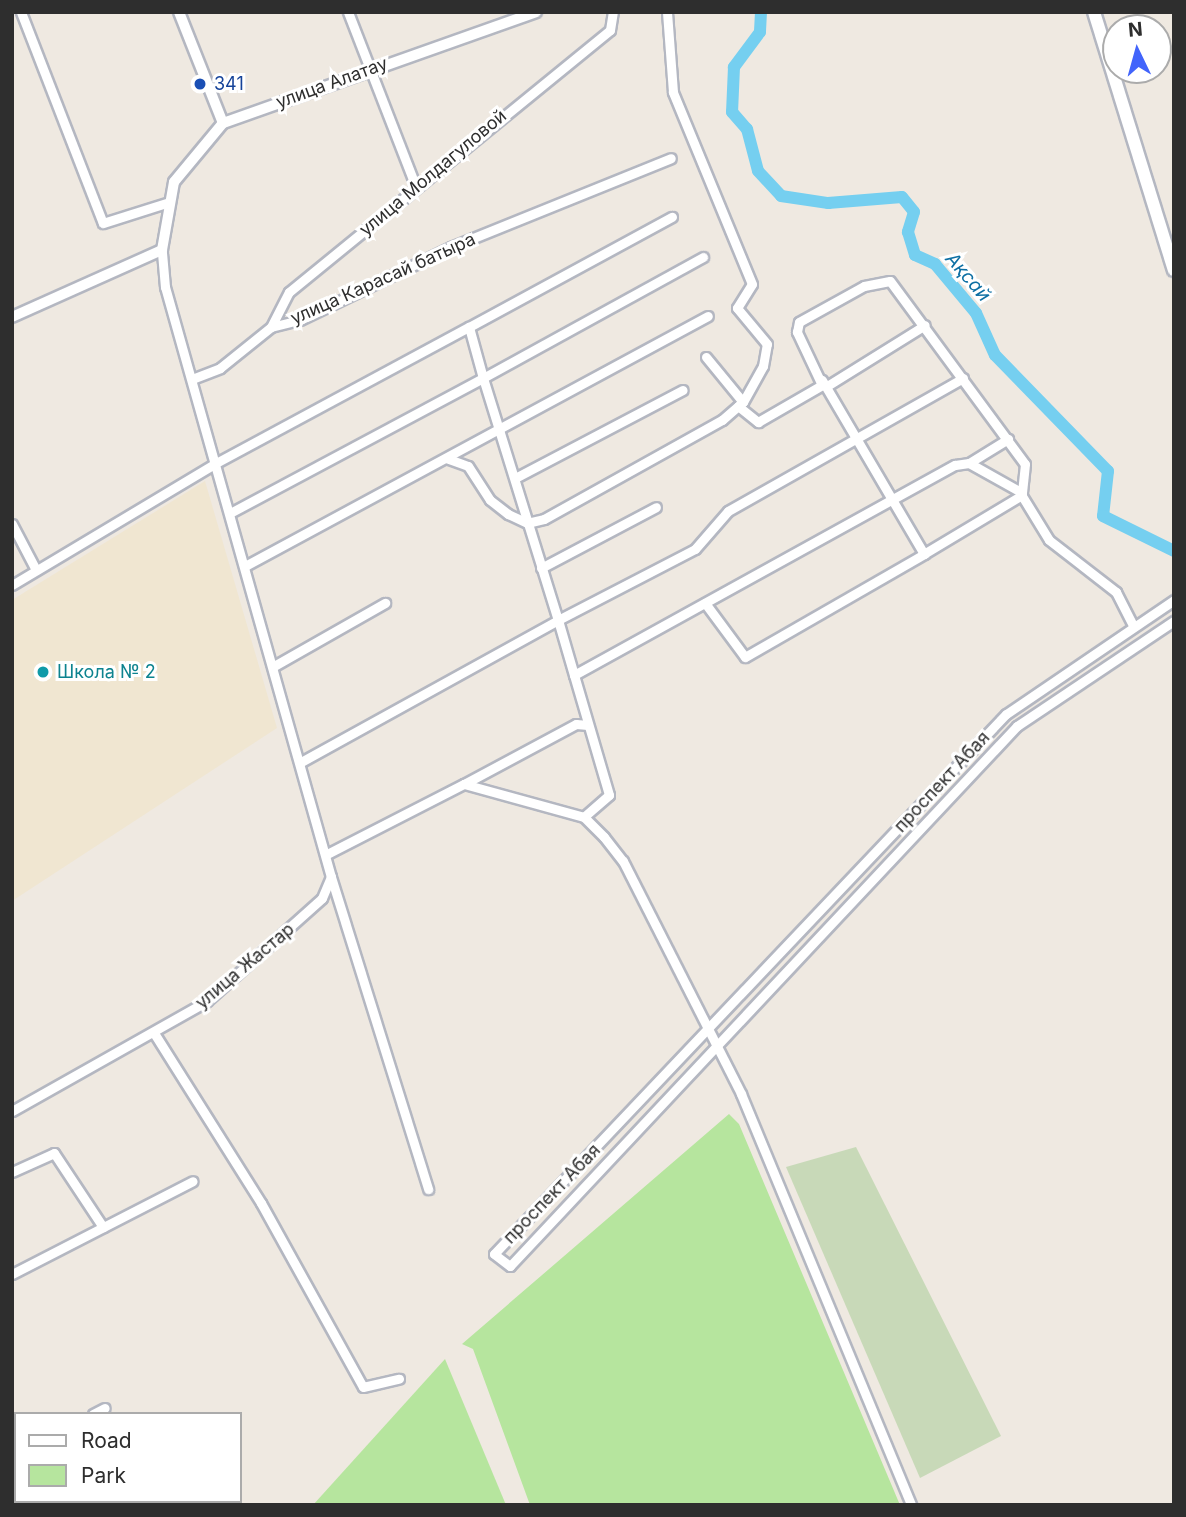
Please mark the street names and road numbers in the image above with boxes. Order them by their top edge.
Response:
street label: улица Алатау [273,53,391,113]
street label: улица Молдагуловой [355,105,511,241]
street label: улица Карасай батыра [287,228,479,330]
street label: проспект Абая [890,727,994,837]
street label: улица Жастар [191,918,299,1014]
street label: проспект Абая [499,1140,605,1248]

